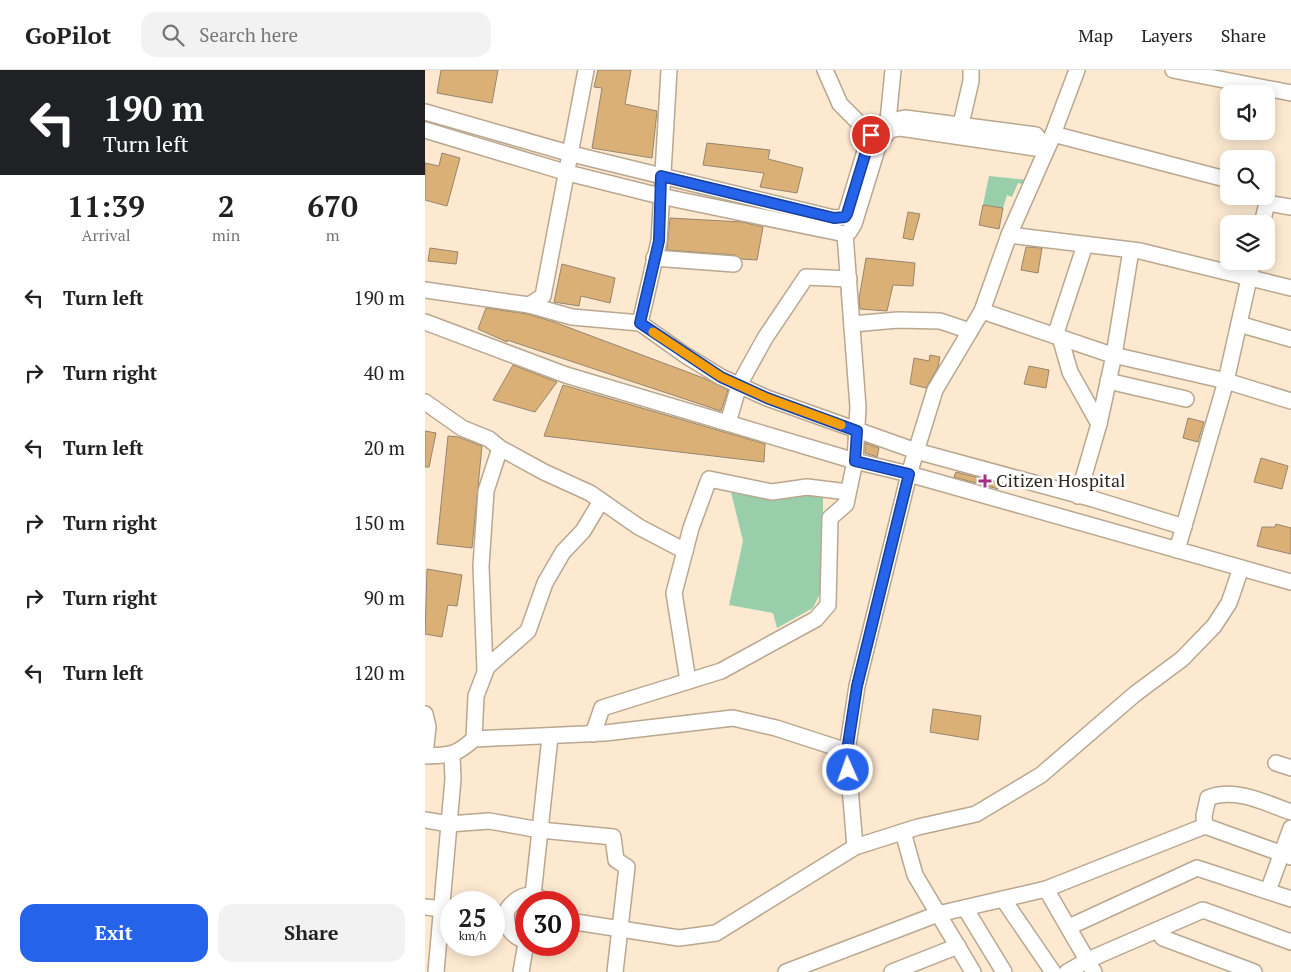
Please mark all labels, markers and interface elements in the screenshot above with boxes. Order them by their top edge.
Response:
search box [141,12,491,57]
text: GoPilot [25,19,111,51]
icon: search [159,21,187,49]
text: Search here [199,22,298,47]
text: Map [1078,23,1113,47]
text: Layers [1141,23,1193,47]
text: Share [1221,23,1266,47]
text: 190 m [103,85,204,131]
map controls [1220,85,1275,270]
button: sound [1220,85,1275,140]
icon: left [20,90,85,155]
pin [850,114,892,156]
icon: arrive [857,121,885,149]
text: Turn left [103,129,189,158]
button: search [1220,150,1275,205]
text: 11:39 [67,186,145,226]
text: 2 [218,186,235,226]
text: 670 [307,186,358,226]
button: layers [1220,215,1275,270]
text: Arrival [81,224,131,246]
text: min [212,224,240,246]
text: m [326,224,339,246]
icon: left [20,284,48,312]
text: Turn left [63,285,144,310]
text: 190 m [354,285,405,310]
icon: right [20,359,48,387]
text: Turn right [63,360,157,385]
text: 40 m [364,360,405,385]
icon: left [20,434,48,462]
text: Turn left [63,435,144,460]
text: 20 m [364,435,405,460]
place label: Citizen Hospital [996,468,1125,492]
marker: Citizen Hospital [978,474,992,488]
icon: right [20,509,48,537]
text: Turn right [63,510,157,535]
text: 150 m [354,510,405,535]
icon: right [20,584,48,612]
text: Turn right [63,585,157,610]
text: 90 m [364,585,405,610]
icon: left [20,659,48,687]
text: Turn left [63,660,144,685]
text: 120 m [354,660,405,685]
position arrow [821,743,873,795]
speed limit sign: 30 [515,891,580,956]
text: 25 [458,901,487,934]
button: Exit [20,904,208,962]
button: Share [218,904,405,962]
text: km/h [459,928,486,943]

